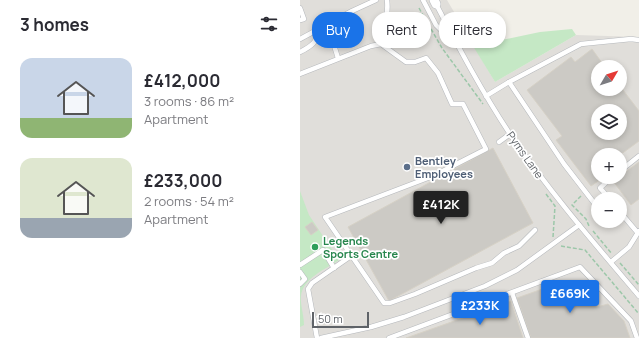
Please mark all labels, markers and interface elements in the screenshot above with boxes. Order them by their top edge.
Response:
chip: Buy [312,12,364,48]
chip: Rent [372,12,431,48]
chip: Filters [439,12,506,48]
text: 3 homes [20,13,89,36]
icon: filters [258,13,280,35]
north arrow [591,60,627,96]
map controls [591,60,627,228]
text: £412,000 [144,69,220,92]
icon: home [52,74,100,122]
text: 3 rooms · 86 m² [144,92,234,110]
button: layers [591,104,627,140]
text: Apartment [144,110,208,128]
street label: Pyms Lane [504,128,547,182]
button: + [591,148,627,184]
place label: Bentley Employees [415,153,473,181]
marker: Bentley Employees [402,162,412,172]
text: £233,000 [144,169,222,192]
icon: home [52,174,100,222]
pin: £412K [413,191,469,225]
text: 2 rooms · 54 m² [144,192,234,210]
button: − [591,192,627,228]
text: £412K [422,195,460,213]
text: Apartment [144,210,208,228]
place label: Legends Sports Centre [323,233,399,261]
marker: Legends Sports Centre [310,242,320,252]
pin: £669K [542,280,598,314]
text: £669K [550,284,590,302]
pin: £233K [452,292,508,326]
text: £233K [461,296,499,314]
scale bar [312,310,369,329]
text: 50 m [318,311,343,326]

